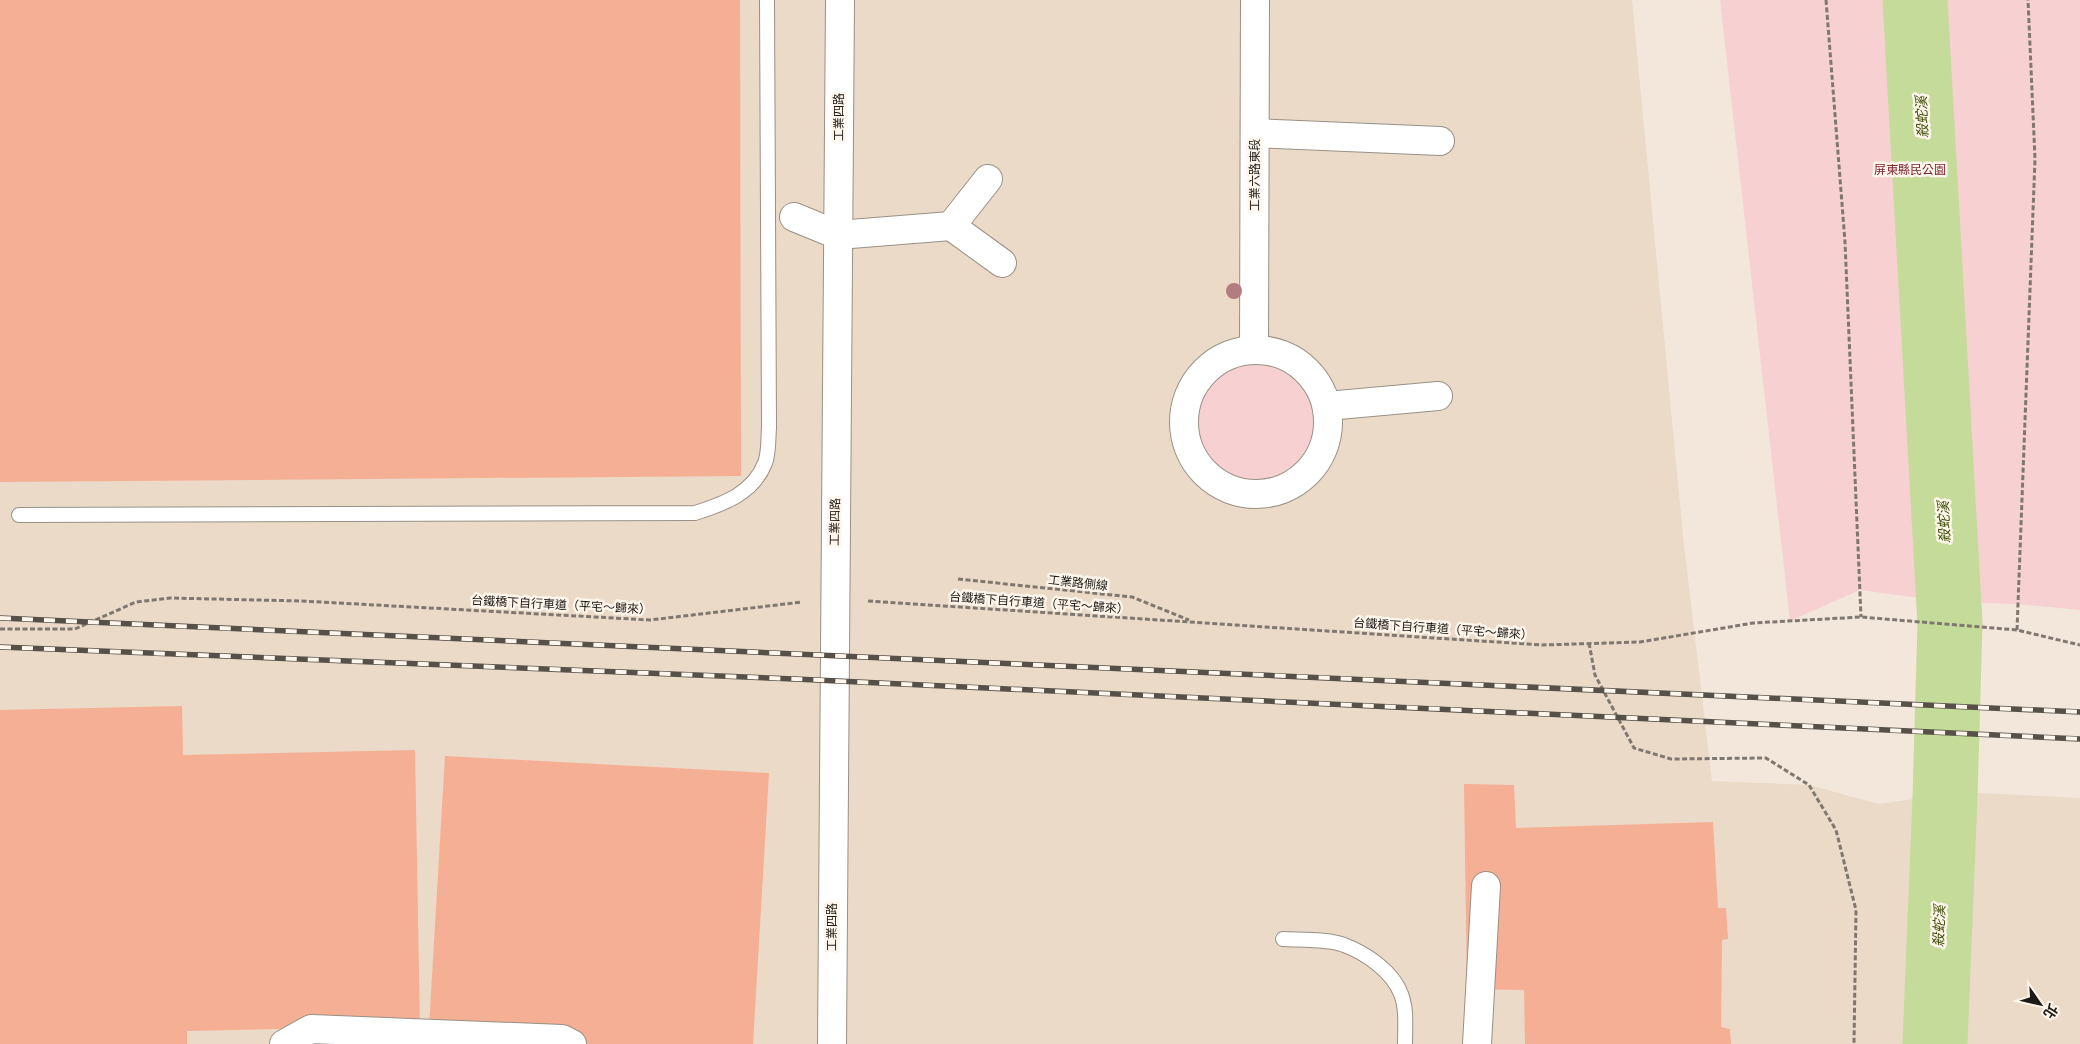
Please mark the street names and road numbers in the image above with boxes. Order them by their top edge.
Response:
street label: 工業四路 [832,93,846,141]
street label: 工業六路東段 [1248,139,1262,211]
street label: 工業四路 [828,498,842,546]
street label: 工業路側線 [1047,573,1109,593]
street label: 台鐵橋下自行車道（平宅～歸來） [949,590,1129,616]
street label: 台鐵橋下自行車道（平宅～歸來） [471,593,651,617]
street label: 台鐵橋下自行車道（平宅～歸來） [1353,616,1533,642]
street label: 工業四路 [825,903,839,951]

